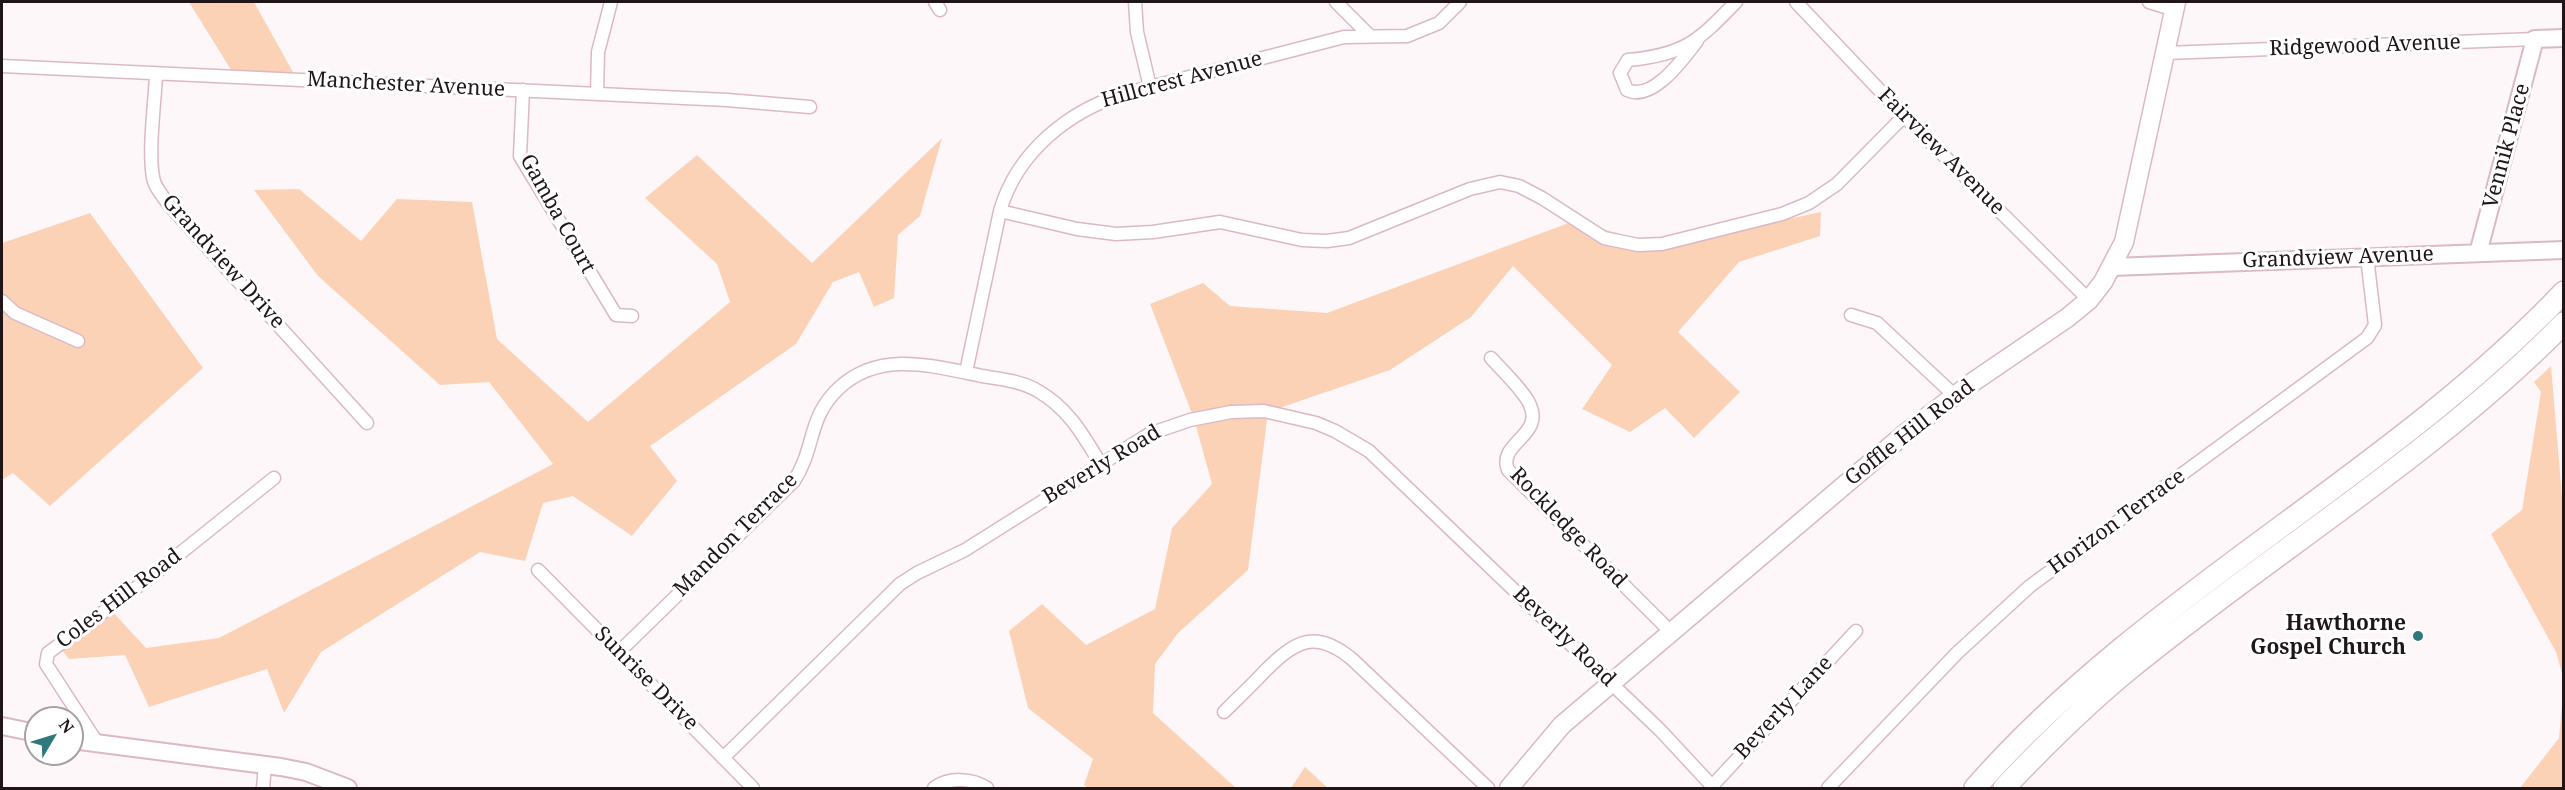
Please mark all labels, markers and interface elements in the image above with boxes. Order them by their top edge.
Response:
street label: Ridgewood Avenue [2269,30,2461,62]
street label: Hillcrest Avenue [1099,46,1265,114]
street label: Manchester Avenue [306,67,506,103]
street label: Vennik Place [2478,81,2536,211]
street label: Fairview Avenue [1872,83,2010,221]
street label: Gamba Court [514,150,600,278]
street label: Grandview Drive [156,190,290,334]
street label: Grandview Avenue [2242,242,2434,274]
street label: Goffle Hill Road [1840,375,1980,491]
street label: Beverly Road [1039,420,1165,510]
street label: Rockledge Road [1504,463,1632,593]
street label: Horizon Terrace [2044,464,2190,580]
street label: Mandon Terrace [669,468,803,602]
street label: Coles Hill Road [51,544,187,654]
street label: Beverly Road [1508,582,1620,692]
place label: Hawthorne Gospel Church [2250,611,2406,661]
street label: Sunrise Drive [589,622,703,736]
marker: Hawthorne Gospel Church [2411,629,2425,643]
street label: Beverly Lane [1730,651,1838,765]
north arrow [24,706,84,766]
text: N [54,714,79,738]

